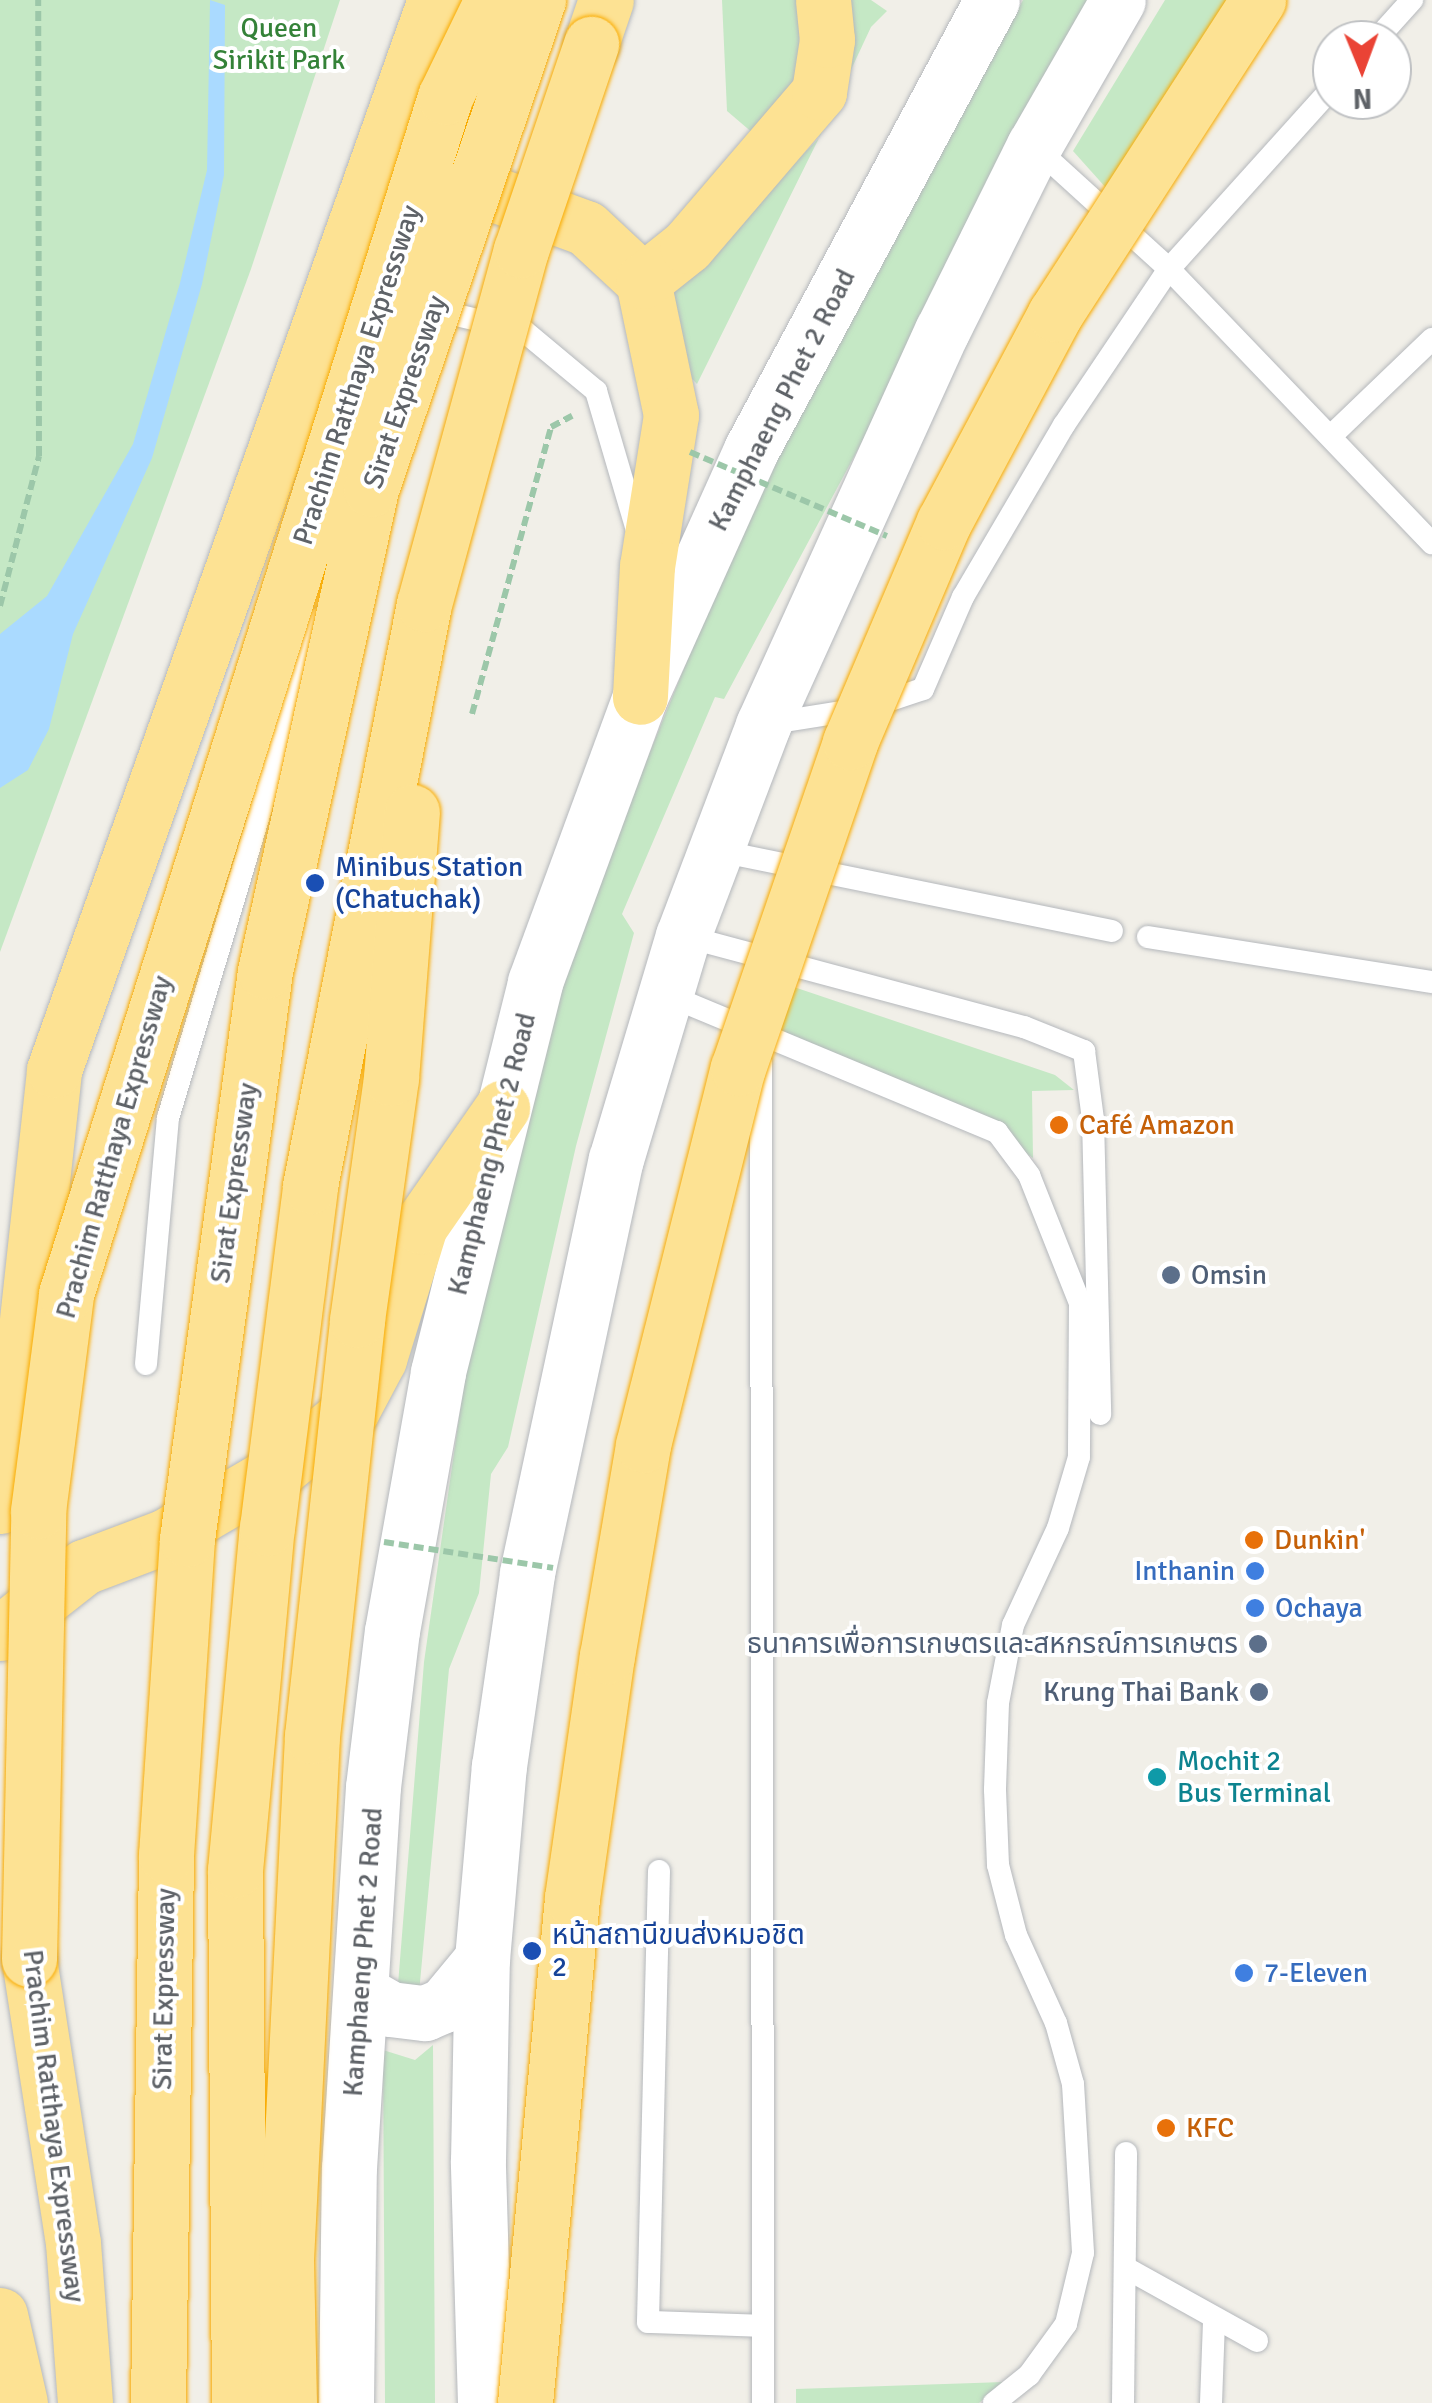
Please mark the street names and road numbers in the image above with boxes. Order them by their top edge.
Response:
street label: Prachim Ratthaya Expressway [286,201,428,549]
street label: Kamphaeng Phet 2 Road [701,263,863,537]
street label: Sirat Expressway [356,291,454,493]
street label: Prachim Ratthaya Expressway [49,972,179,1322]
street label: Kamphaeng Phet 2 Road [441,1009,543,1299]
street label: Sirat Expressway [203,1081,265,1285]
street label: Kamphaeng Phet 2 Road [336,1806,390,2098]
street label: Sirat Expressway [145,1888,183,2090]
street label: Prachim Ratthaya Expressway [16,1948,92,2304]

